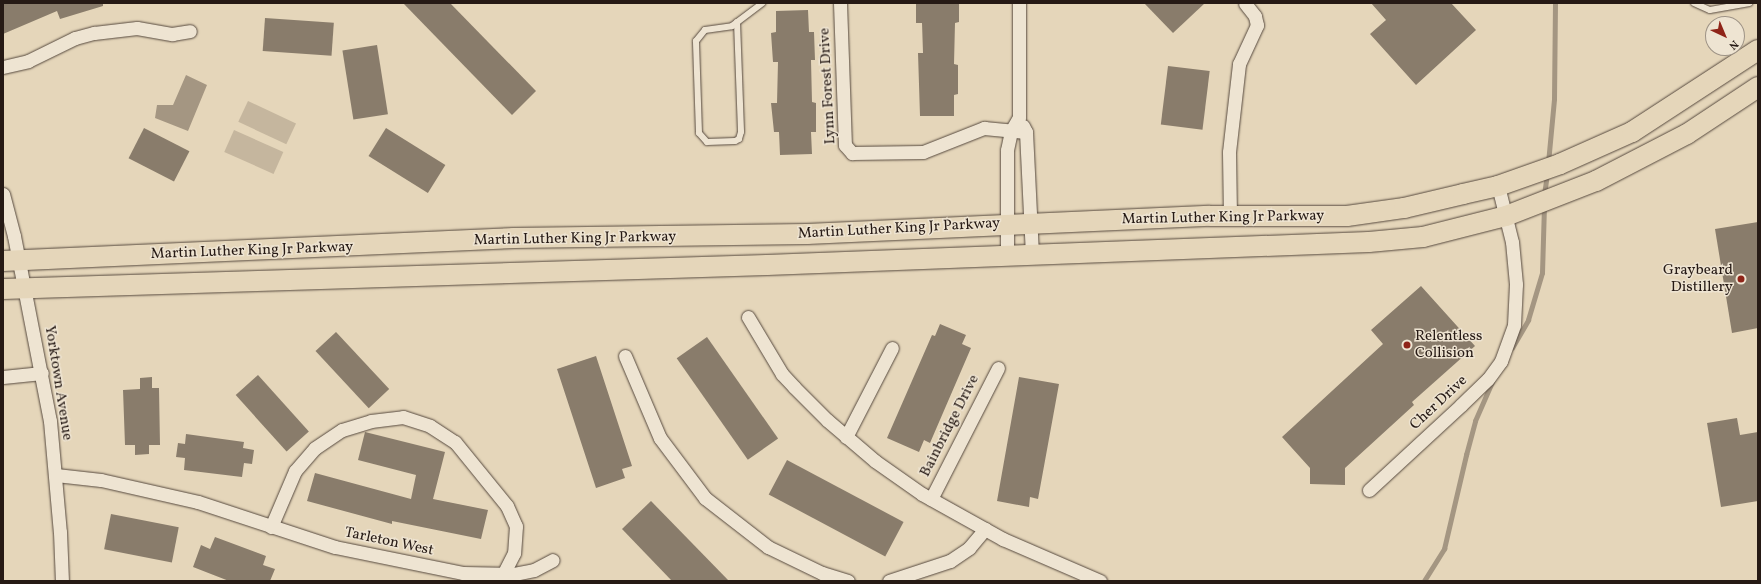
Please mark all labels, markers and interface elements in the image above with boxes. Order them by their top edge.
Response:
north arrow [1705,16,1745,56]
street label: Lynn Forest Drive [816,27,840,145]
text: N [1725,36,1741,52]
street label: Martin Luther King Jr Parkway [1121,207,1325,229]
street label: Martin Luther King Jr Parkway [797,215,1001,243]
street label: Martin Luther King Jr Parkway [473,228,677,250]
street label: Martin Luther King Jr Parkway [150,238,354,264]
place label: Graybeard Distillery [1663,261,1733,296]
marker: Graybeard Distillery [1736,274,1746,284]
street label: Yorktown Avenue [40,324,76,442]
place label: Relentless Collision [1415,327,1482,362]
marker: Relentless Collision [1402,340,1412,350]
street label: Bainbridge Drive [917,372,983,480]
street label: Cher Drive [1407,372,1471,434]
street label: Tarleton West [343,524,435,560]

